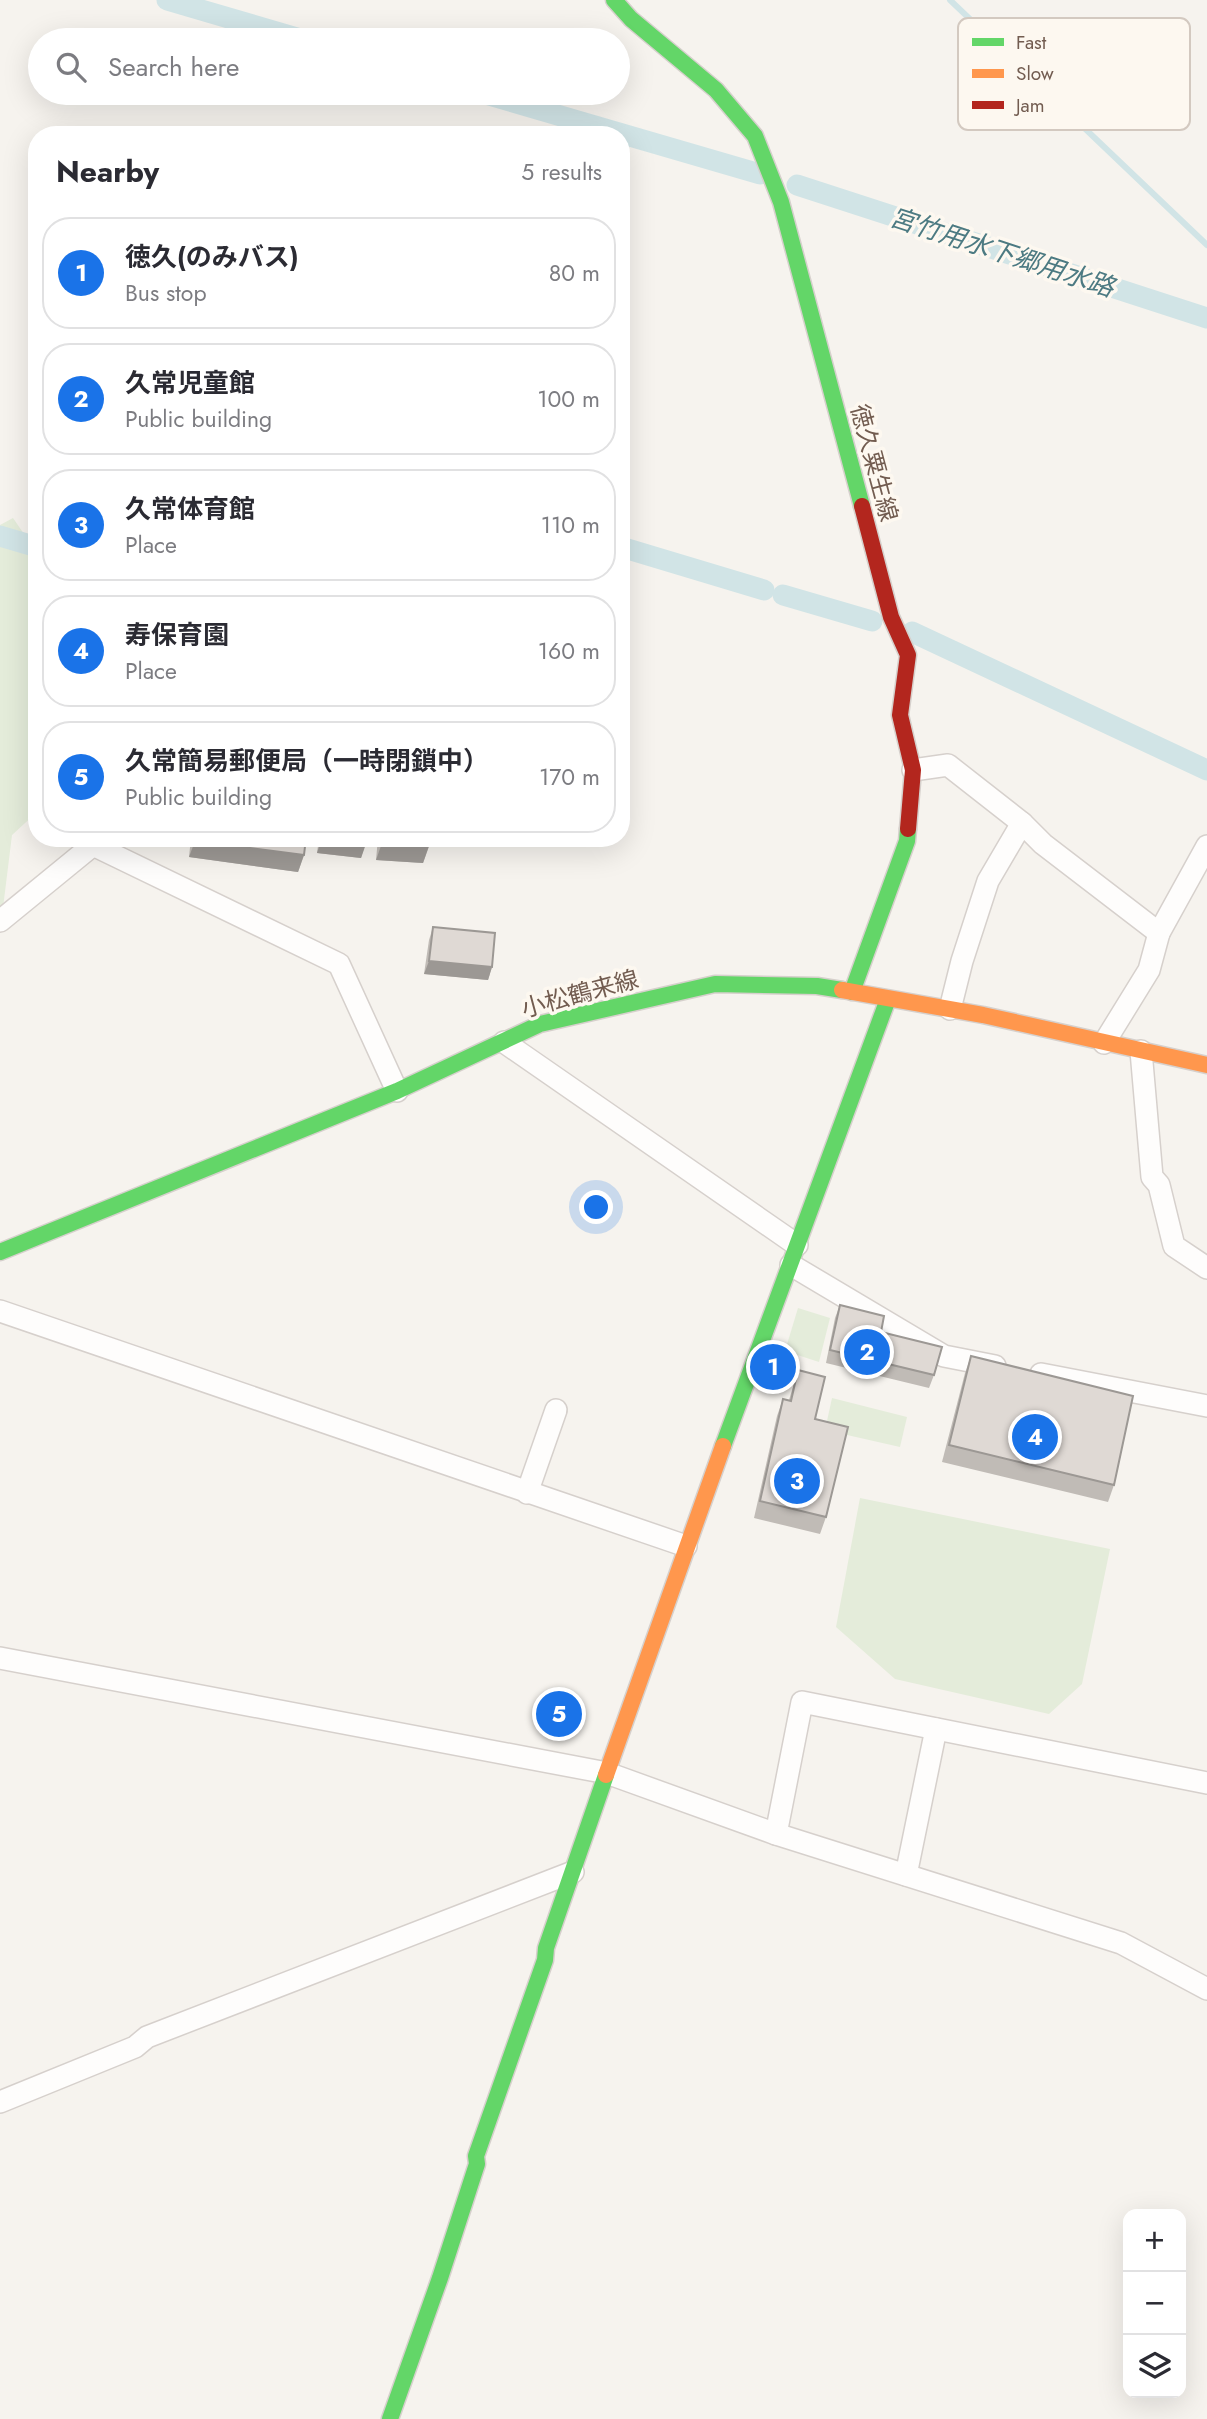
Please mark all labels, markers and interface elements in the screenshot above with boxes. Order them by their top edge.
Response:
legend [958,18,1190,130]
search box [28,28,630,105]
text: Fast [1016,29,1047,56]
icon: search [52,48,90,86]
text: Search here [108,48,240,86]
text: Slow [1016,60,1054,87]
text: Jam [1013,92,1045,119]
text: Nearby [56,150,159,193]
text: 5 results [521,155,602,189]
water label: 宮竹用水下郷用水路 [885,198,1121,307]
text: 徳久(のみバス) [125,238,299,276]
text: 1 [75,256,87,290]
text: 80 m [549,256,600,290]
text: Bus stop [125,276,207,310]
text: 久常児童館 [125,364,255,402]
text: 2 [73,382,89,416]
text: 100 m [537,382,600,416]
street label: 徳久粟生線 [842,400,907,525]
text: Public building [125,402,272,436]
text: 久常体育館 [125,490,255,528]
text: 3 [74,508,88,542]
text: 110 m [541,508,600,542]
text: Place [125,528,177,562]
text: 寿保育園 [125,616,229,654]
text: 4 [73,634,89,668]
text: 160 m [538,634,600,668]
text: Place [125,654,177,688]
text: 久常簡易郵便局（一時閉鎖中） [125,742,489,780]
text: 5 [74,760,88,794]
text: 170 m [539,760,600,794]
text: Public building [125,780,272,814]
street label: 小松鶴来線 [517,961,642,1026]
your location [579,1190,613,1224]
pin: 2 [844,1326,890,1378]
pin: 1 [750,1341,796,1393]
pin: 4 [1012,1411,1058,1463]
pin: 3 [774,1455,820,1507]
pin: 5 [536,1688,582,1740]
map controls [1123,2209,1186,2398]
button: + [1123,2209,1186,2272]
button: − [1123,2272,1186,2335]
button: layers [1123,2335,1186,2398]

